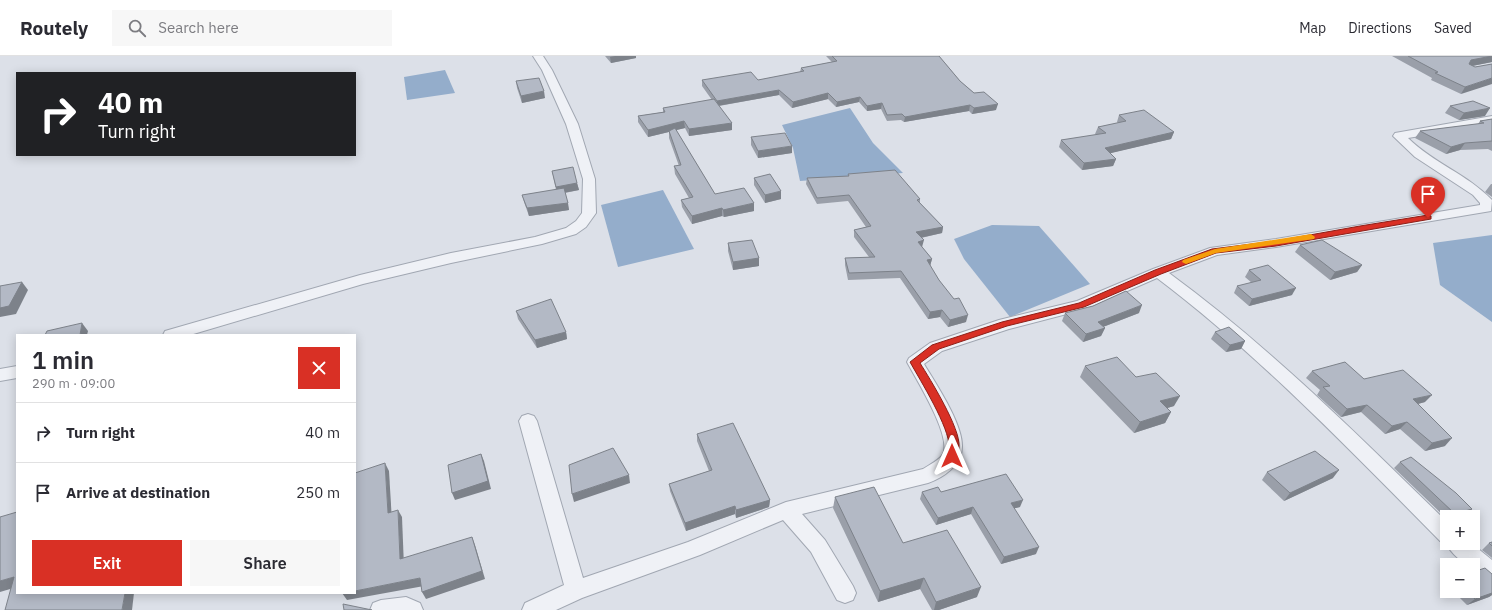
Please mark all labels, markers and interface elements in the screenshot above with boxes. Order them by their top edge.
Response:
search box [112,10,392,46]
text: Routely [20,16,88,40]
icon: search [126,17,148,39]
text: Search here [158,18,239,37]
text: Map [1299,19,1326,37]
text: Directions [1348,19,1412,37]
text: Saved [1434,19,1472,37]
text: 40 m [98,84,163,121]
icon: right [32,88,84,140]
text: Turn right [98,120,176,143]
pin [1411,177,1445,218]
icon: arrive [1417,183,1439,205]
text: 1 min [32,344,94,376]
button: close [298,347,340,389]
text: 290 m · 09:00 [32,375,115,392]
icon: right [32,422,54,444]
text: Turn right [66,423,135,442]
text: 40 m [305,423,340,442]
position arrow [931,435,973,477]
icon: arrive [32,482,54,504]
text: Arrive at destination [66,483,210,502]
text: 250 m [296,483,340,502]
map controls [1440,510,1480,598]
button: + [1440,510,1480,550]
button: Exit [32,540,182,586]
button: Share [190,540,340,586]
button: − [1440,558,1480,598]

